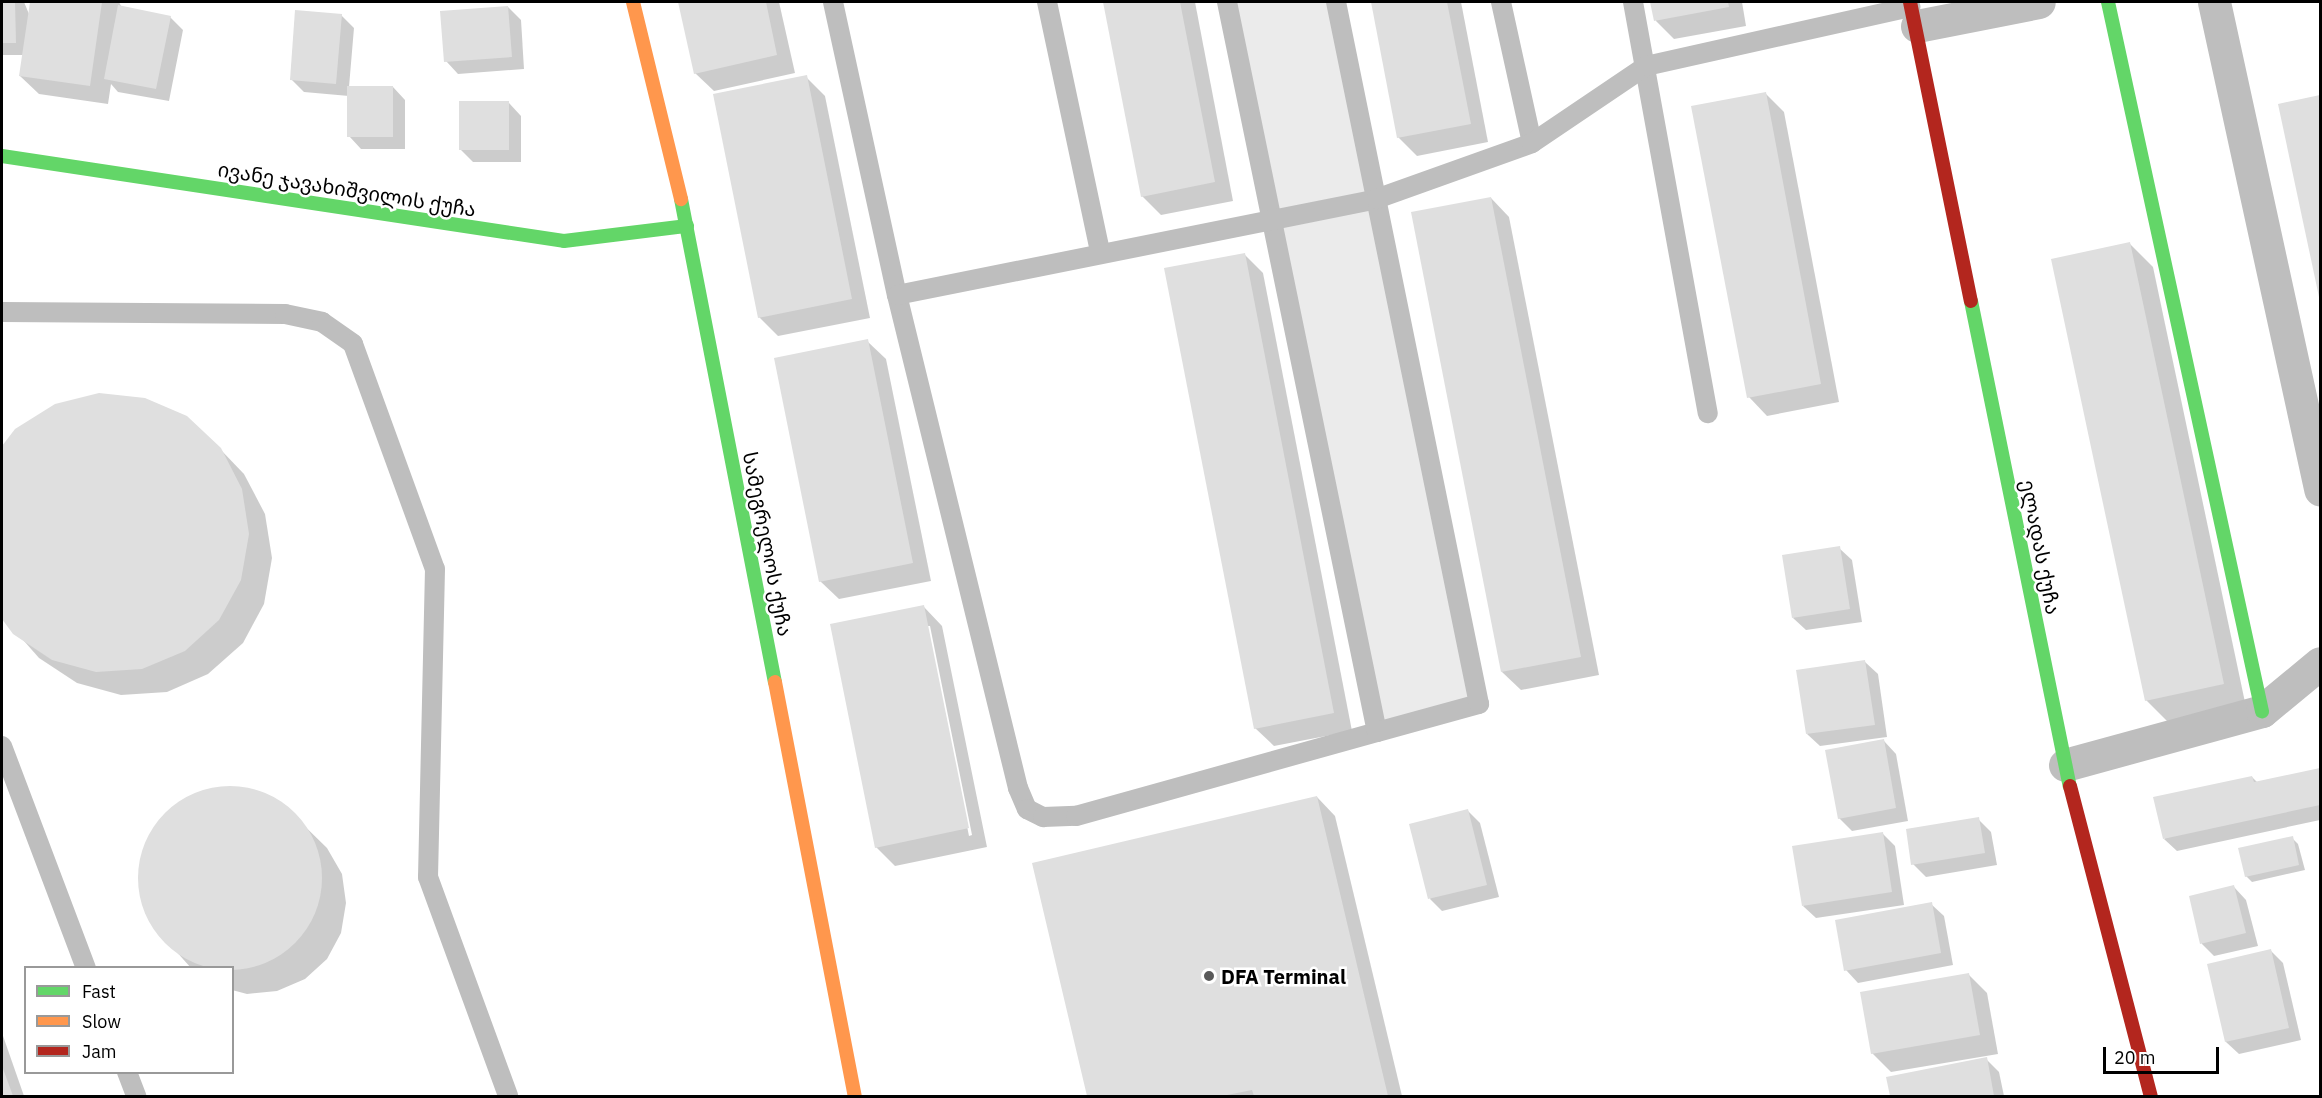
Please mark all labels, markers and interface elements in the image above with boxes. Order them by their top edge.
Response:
street label: ივანე ჯავახიშვილის ქუჩა [216,157,478,221]
street label: სამეგრელოს ქუჩა [738,450,798,638]
street label: ელადას ქუჩა [2016,478,2066,616]
place label: DFA Terminal [1221,964,1346,988]
legend [24,966,234,1074]
marker: DFA Terminal [1202,969,1216,983]
text: Fast [82,980,116,1003]
text: Slow [82,1010,121,1033]
scale bar [2106,1035,2222,1073]
text: Jam [82,1040,117,1063]
text: 20 m [2114,1046,2156,1069]

